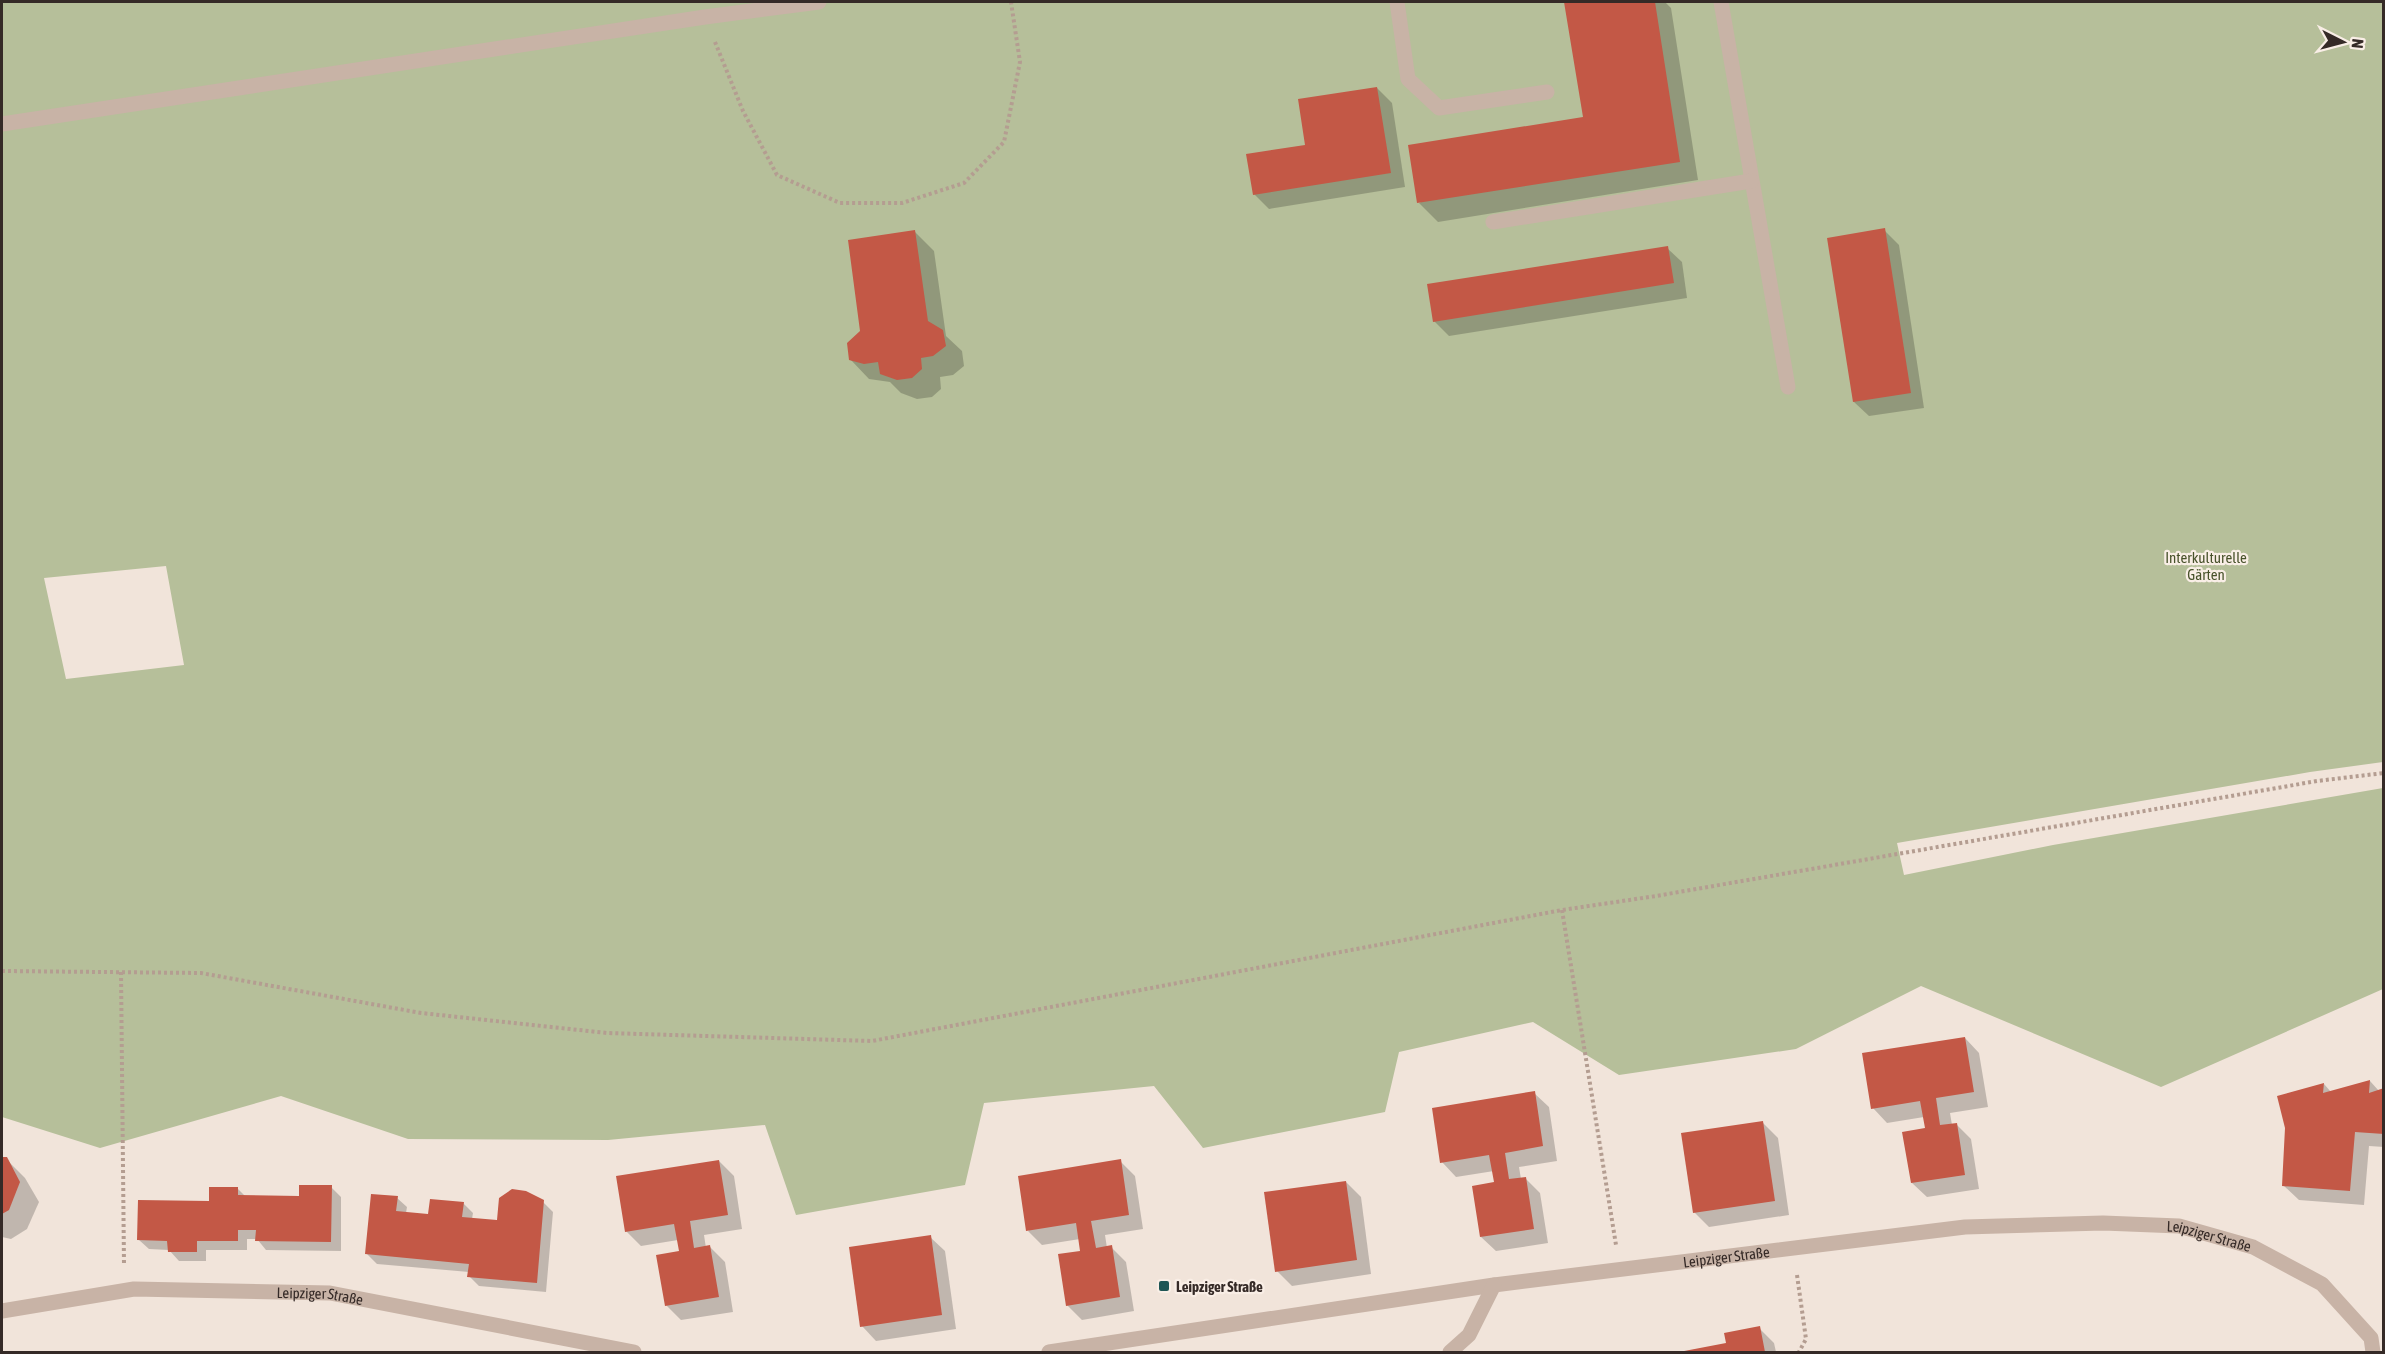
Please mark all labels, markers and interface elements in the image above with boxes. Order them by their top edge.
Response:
north arrow [2313,12,2373,72]
text: N [2348,38,2367,49]
park label: Interkulturelle Gärten [2165,549,2247,583]
street label: Leipziger Straße [2166,1217,2253,1255]
street label: Leipziger Straße [1682,1243,1771,1270]
place label: Leipziger Straße [1176,1278,1263,1295]
marker: Leipziger Straße [1157,1279,1171,1293]
street label: Leipziger Straße [276,1283,365,1308]

